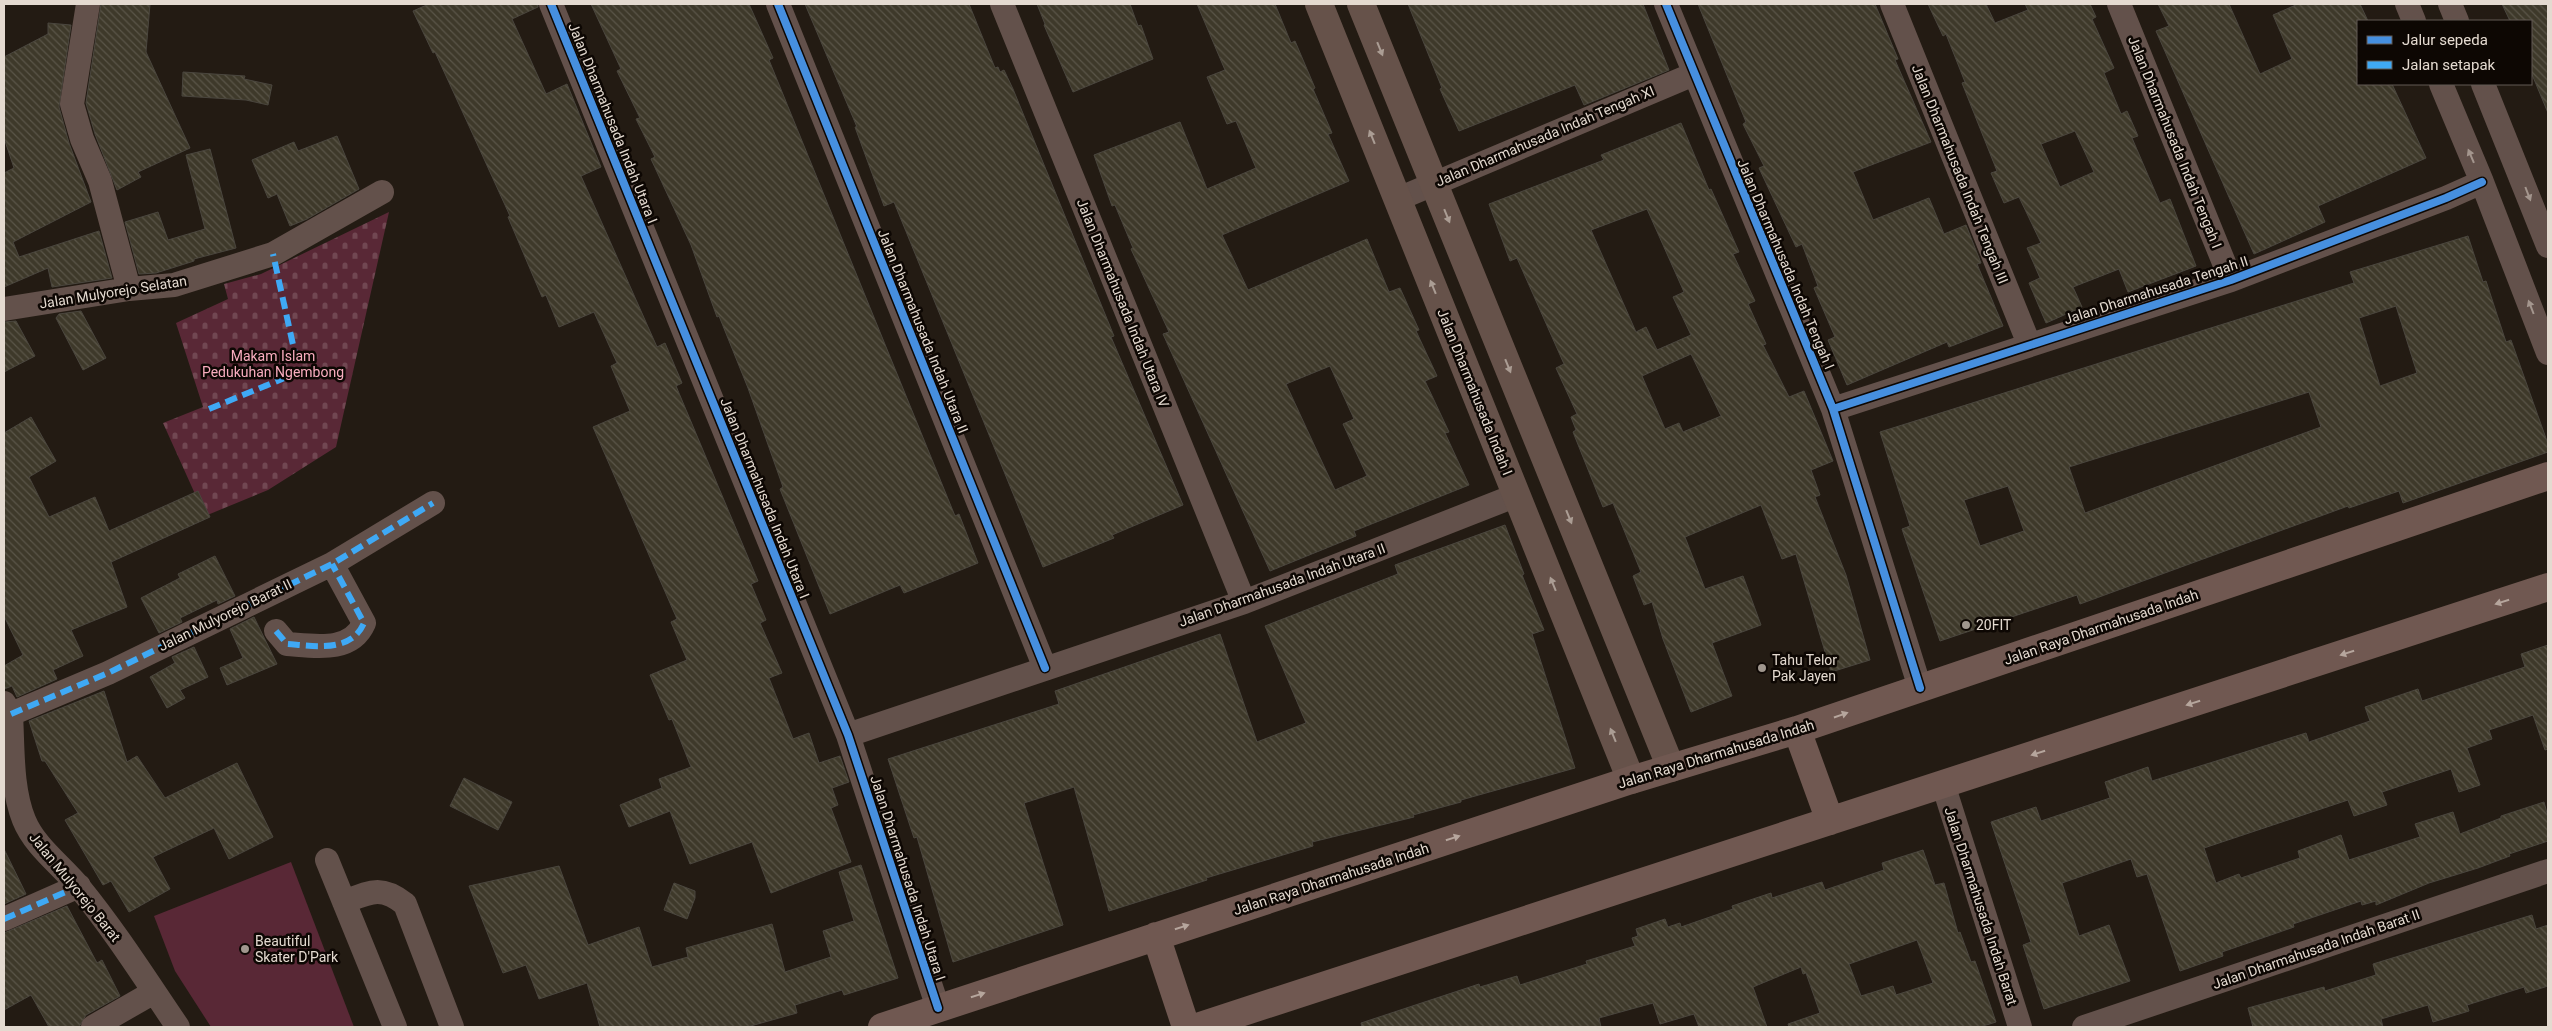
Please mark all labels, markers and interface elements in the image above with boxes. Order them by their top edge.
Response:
street label: Jalan Dharmahusada Indah Utara I [565,20,661,226]
legend [2357,20,2532,85]
text: Jalur sepeda [2402,31,2488,49]
street label: Jalan Dharmahusada Indah Tengah I [2125,34,2225,250]
one-way arrow [1376,42,1384,56]
text: Jalan setapak [2402,56,2496,74]
street label: Jalan Dharmahusada Indah Tengah III [1909,62,2011,286]
street label: Jalan Dharmahusada Indah Tengah XI [1433,83,1657,189]
one-way arrow [1368,129,1376,144]
one-way arrow [2467,148,2475,163]
street label: Jalan Dharmahusada Indah Tengah I [1734,156,1838,372]
one-way arrow [2525,186,2532,201]
street label: Jalan Dharmahusada Indah Utara IV [1074,196,1172,410]
one-way arrow [1443,209,1451,224]
street label: Jalan Dharmahusada Indah Utara II [875,227,971,435]
street label: Jalan Dharmahusada Tengah II [2062,253,2250,327]
street label: Jalan Mulyorejo Selatan [38,272,188,312]
one-way arrow [1429,279,1437,294]
one-way arrow [2526,300,2534,315]
street label: Jalan Dharmahusada Indah I [1434,306,1516,478]
park label: Makam Islam Pedukuhan Ngembong [202,348,344,380]
one-way arrow [1505,359,1512,374]
street label: Jalan Dharmahusada Indah Utara I [717,395,813,601]
one-way arrow [1565,510,1573,525]
street label: Jalan Dharmahusada Indah Utara II [1177,540,1387,630]
street label: Jalan Mulyorejo Barat II [156,576,294,654]
one-way arrow [1548,577,1556,591]
street label: Jalan Raya Dharmahusada Indah [2002,586,2200,668]
one-way arrow [2494,599,2509,607]
place label: 20FIT [1976,617,2012,633]
marker: 20FIT [1960,619,1972,631]
one-way arrow [2340,649,2355,657]
place label: Tahu Telor Pak Jayen [1772,652,1837,684]
marker: Tahu Telor Pak Jayen [1756,662,1768,674]
one-way arrow [2185,699,2200,707]
one-way arrow [1834,710,1849,718]
street label: Jalan Raya Dharmahusada Indah [1616,716,1816,792]
one-way arrow [1609,727,1617,742]
one-way arrow [2030,749,2045,757]
street label: Jalan Dharmahusada Indah Utara I [867,773,949,983]
street label: Jalan Dharmahusada Indah Barat [1941,805,2021,1007]
street label: Jalan Mulyorejo Barat [26,829,124,945]
one-way arrow [1446,834,1461,842]
street label: Jalan Raya Dharmahusada Indah [1231,840,1431,918]
street label: Jalan Dharmahusada Indah Barat II [2210,906,2422,992]
one-way arrow [1175,923,1190,930]
place label: Beautiful Skater D'Park [255,933,339,965]
marker: Beautiful Skater D'Park [239,943,251,955]
one-way arrow [971,991,986,998]

